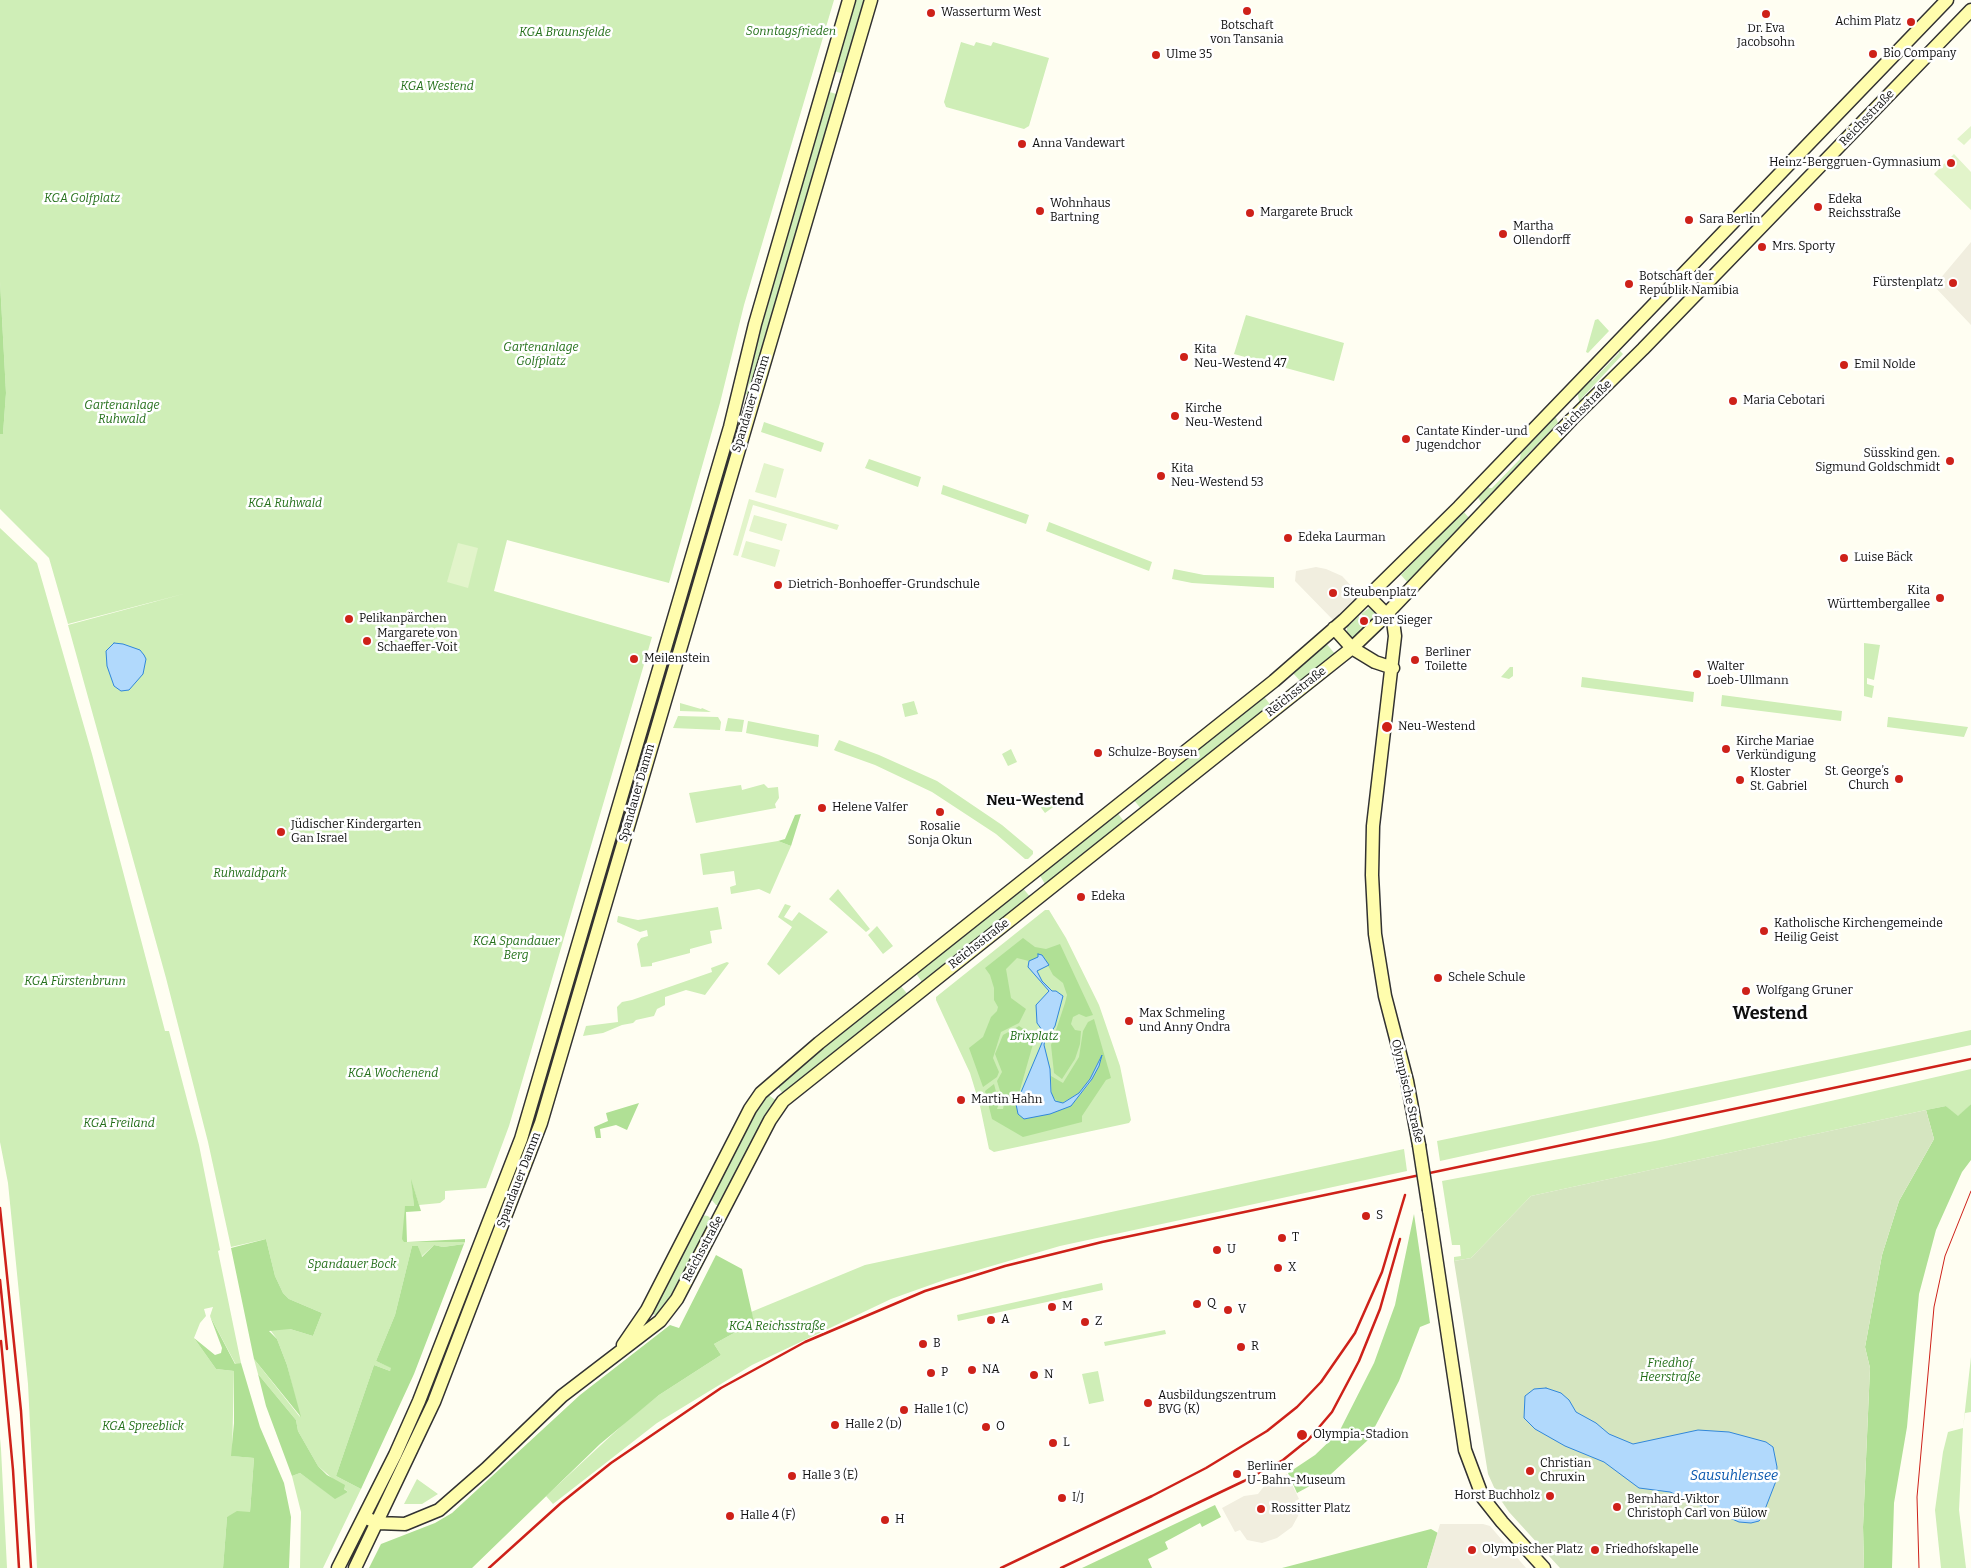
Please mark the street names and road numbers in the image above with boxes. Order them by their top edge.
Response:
street label: Reichsstraße [1837,87,1897,149]
street label: Spandauer Damm [729,354,773,454]
street label: Reichsstraße [1553,377,1615,439]
street label: Reichsstraße [1263,664,1329,720]
street label: Spandauer Damm [616,742,658,844]
street label: Reichsstraße [946,916,1012,972]
street label: Olympische Straße [1388,1038,1426,1144]
street label: Spandauer Damm [494,1130,544,1230]
street label: Reichsstraße [680,1214,726,1284]

